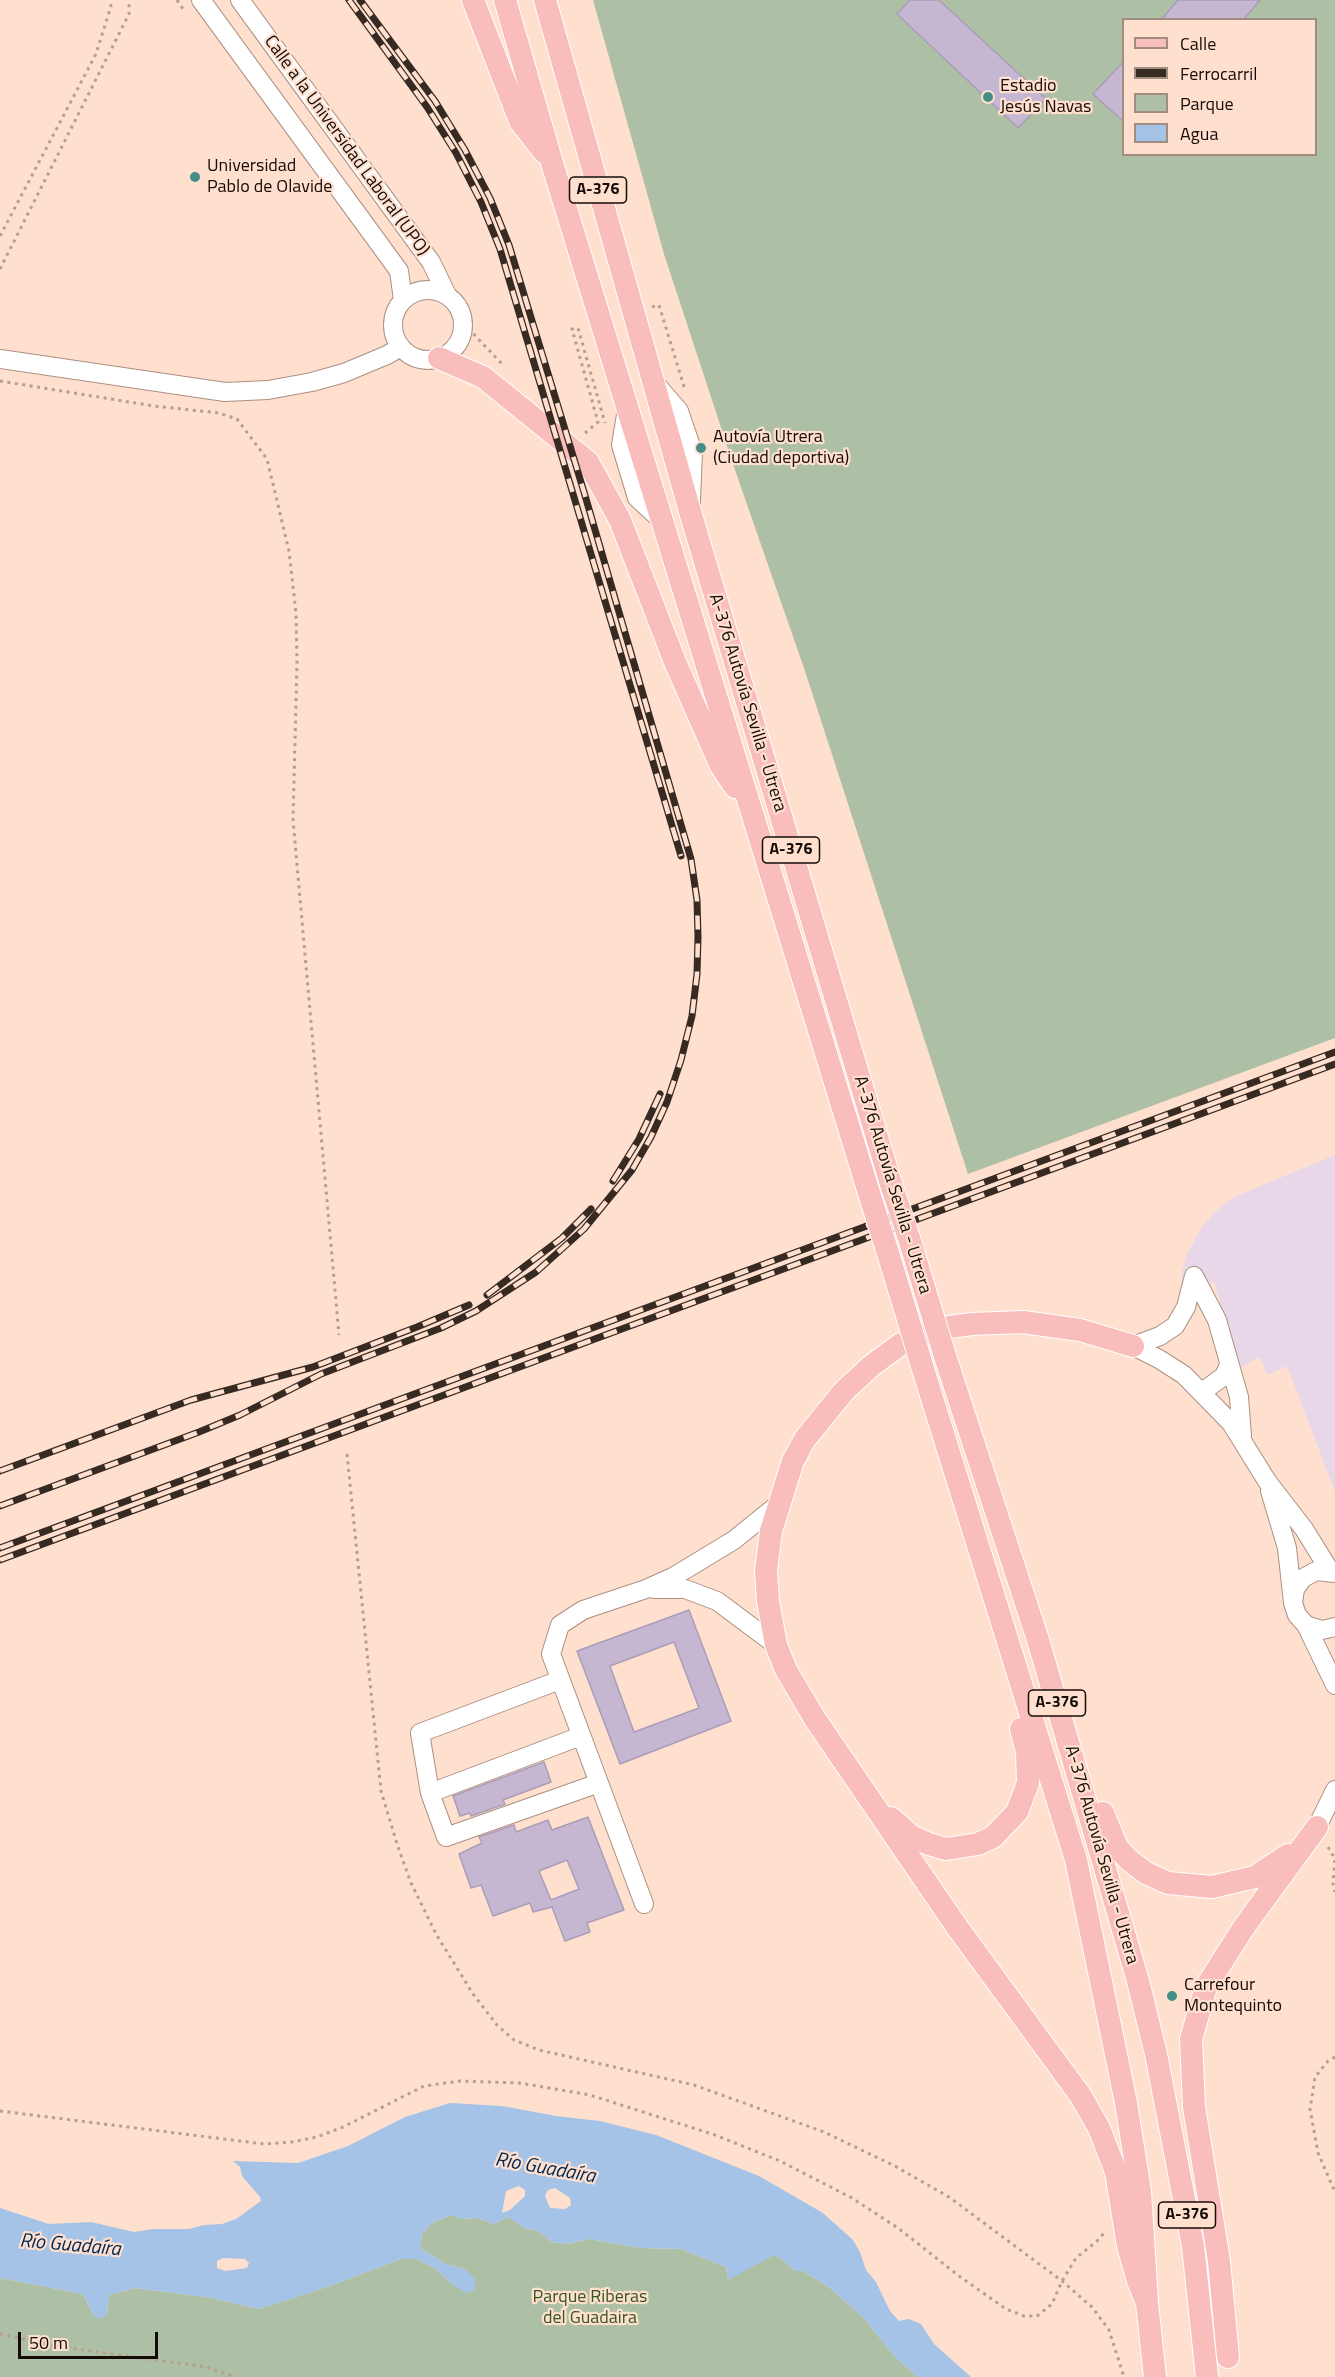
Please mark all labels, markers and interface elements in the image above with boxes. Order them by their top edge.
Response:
legend [1122,18,1317,156]
text: Calle [1180,30,1216,57]
street label: Calle a la Universidad Laboral (UPO) [259,32,433,260]
text: Ferrocarril [1180,60,1257,87]
place label: Estadio Jesús Navas [1000,76,1091,118]
marker: Estadio Jesús Navas [981,90,995,104]
text: Parque [1180,90,1234,117]
text: Agua [1180,120,1218,147]
place label: Universidad Pablo de Olavide [207,156,332,198]
marker: Universidad Pablo de Olavide [188,170,202,184]
road number: A-376 [570,177,626,203]
place label: Autovía Utrera (Ciudad deportiva) [713,427,849,470]
marker: Autovía Utrera (Ciudad deportiva) [694,441,708,455]
street label: A-376 Autovía Sevilla - Utrera [704,591,790,815]
road number: A-376 [762,837,820,863]
street label: A-376 Autovía Sevilla - Utrera [849,1073,935,1297]
road number: A-376 [1028,1690,1086,1716]
street label: A-376 Autovía Sevilla - Utrera [1059,1743,1143,1967]
place label: Carrefour Montequinto [1184,1975,1282,2018]
marker: Carrefour Montequinto [1165,1989,1179,2003]
water label: Río Guadaíra [493,2148,597,2190]
road number: A-376 [1158,2202,1216,2228]
water label: Río Guadaíra [19,2230,121,2262]
park label: Parque Riberas del Guadaira [533,2287,647,2330]
scale bar [21,2320,160,2358]
text: 50 m [29,2329,68,2356]

